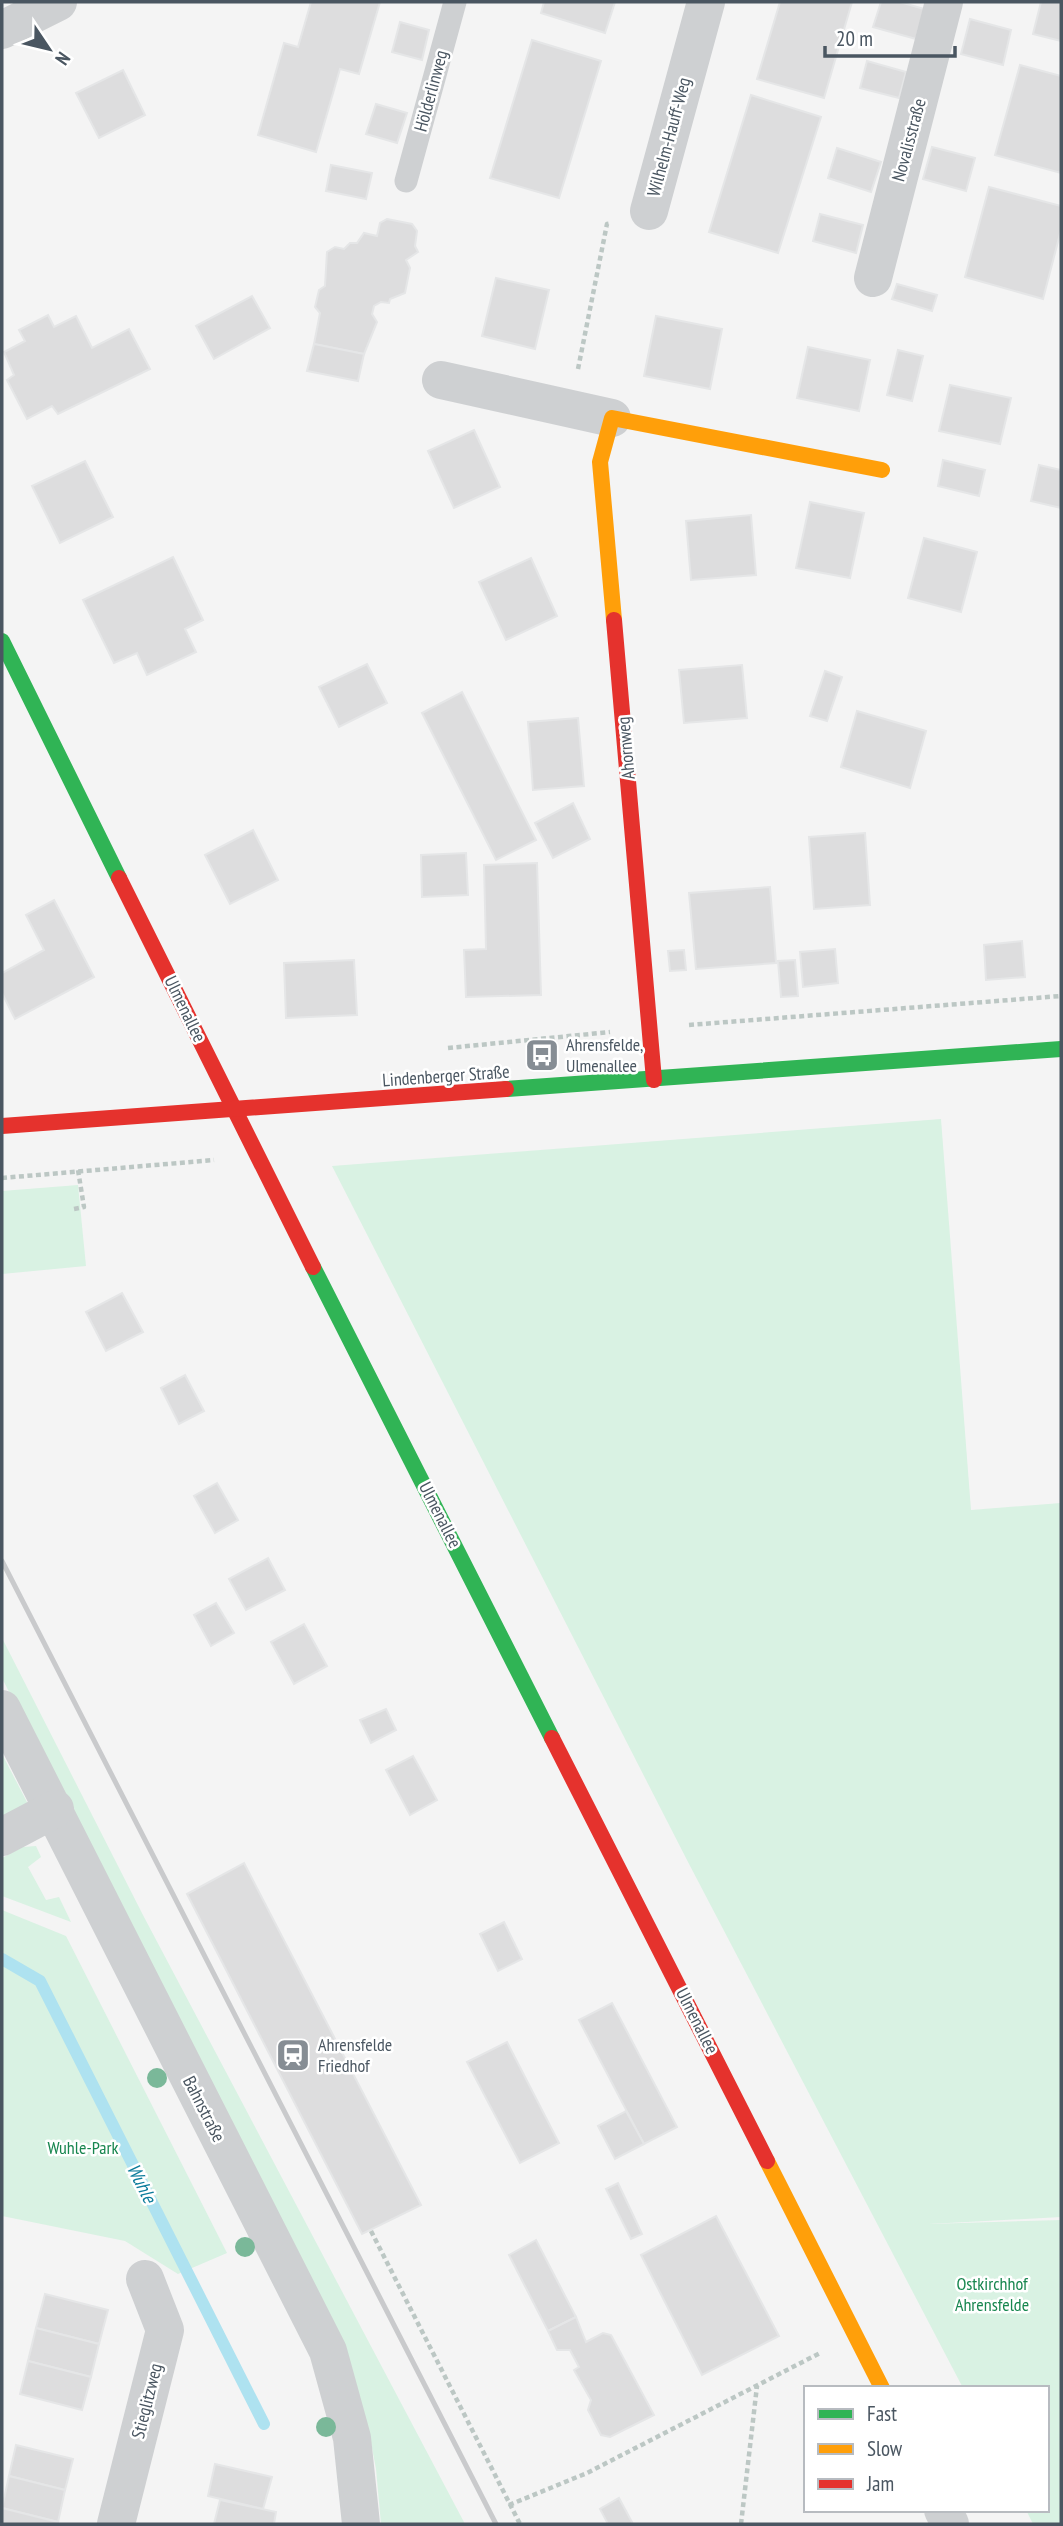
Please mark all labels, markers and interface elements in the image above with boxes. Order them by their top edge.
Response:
north arrow [14,14,84,84]
scale bar [825,14,954,58]
text: 20 m [836,25,873,52]
text: N [50,48,76,70]
street label: Hölderlinweg [409,48,452,134]
street label: Wilhelm-Hauff-Weg [642,75,695,199]
street label: Novalisstraße [886,96,931,184]
street label: Ahornweg [611,716,640,780]
street label: Ulmenallee [160,972,211,1046]
place label: Ahrensfelde, Ulmenallee [566,1033,643,1077]
bus stop icon: Ahrensfelde, Ulmenallee [523,1036,561,1074]
street label: Lindenberger Straße [382,1060,510,1091]
street label: Ulmenallee [414,1478,467,1552]
street label: Ulmenallee [671,1984,724,2058]
place label: Ahrensfelde Friedhof [318,2033,392,2077]
station icon: Ahrensfelde Friedhof [274,2036,312,2074]
street label: Bahnstraße [178,2072,231,2146]
park label: Wuhle-Park [48,2136,118,2159]
water label: Wuhle [122,2159,163,2208]
park label: Ostkirchhof Ahrensfelde [955,2272,1029,2316]
street label: Stieglitzweg [126,2361,167,2441]
legend [804,2386,1049,2512]
text: Fast [867,2400,897,2427]
text: Slow [867,2435,903,2462]
text: Jam [866,2470,894,2497]

